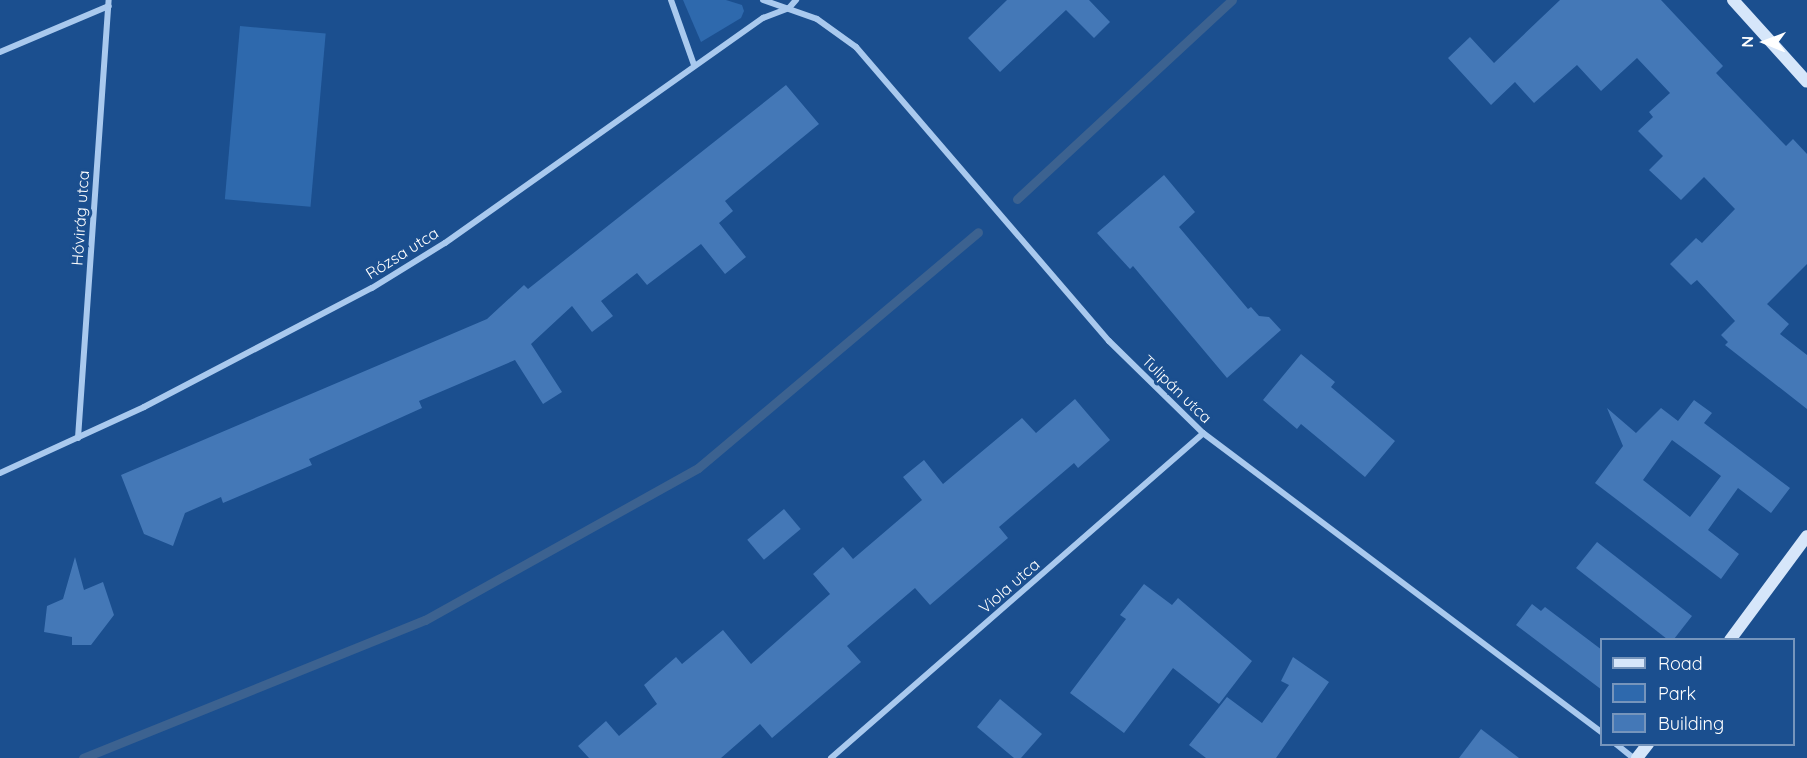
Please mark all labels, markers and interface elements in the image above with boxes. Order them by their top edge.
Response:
north arrow [1735,12,1795,72]
text: N [1737,36,1757,48]
street label: Hóvirág utca [67,170,93,266]
street label: Rózsa utca [362,223,442,283]
street label: Tulipán utca [1138,351,1216,427]
street label: Viola utca [975,555,1043,617]
legend [1600,638,1795,746]
text: Road [1658,652,1703,675]
text: Park [1658,682,1696,705]
text: Building [1658,712,1724,735]

